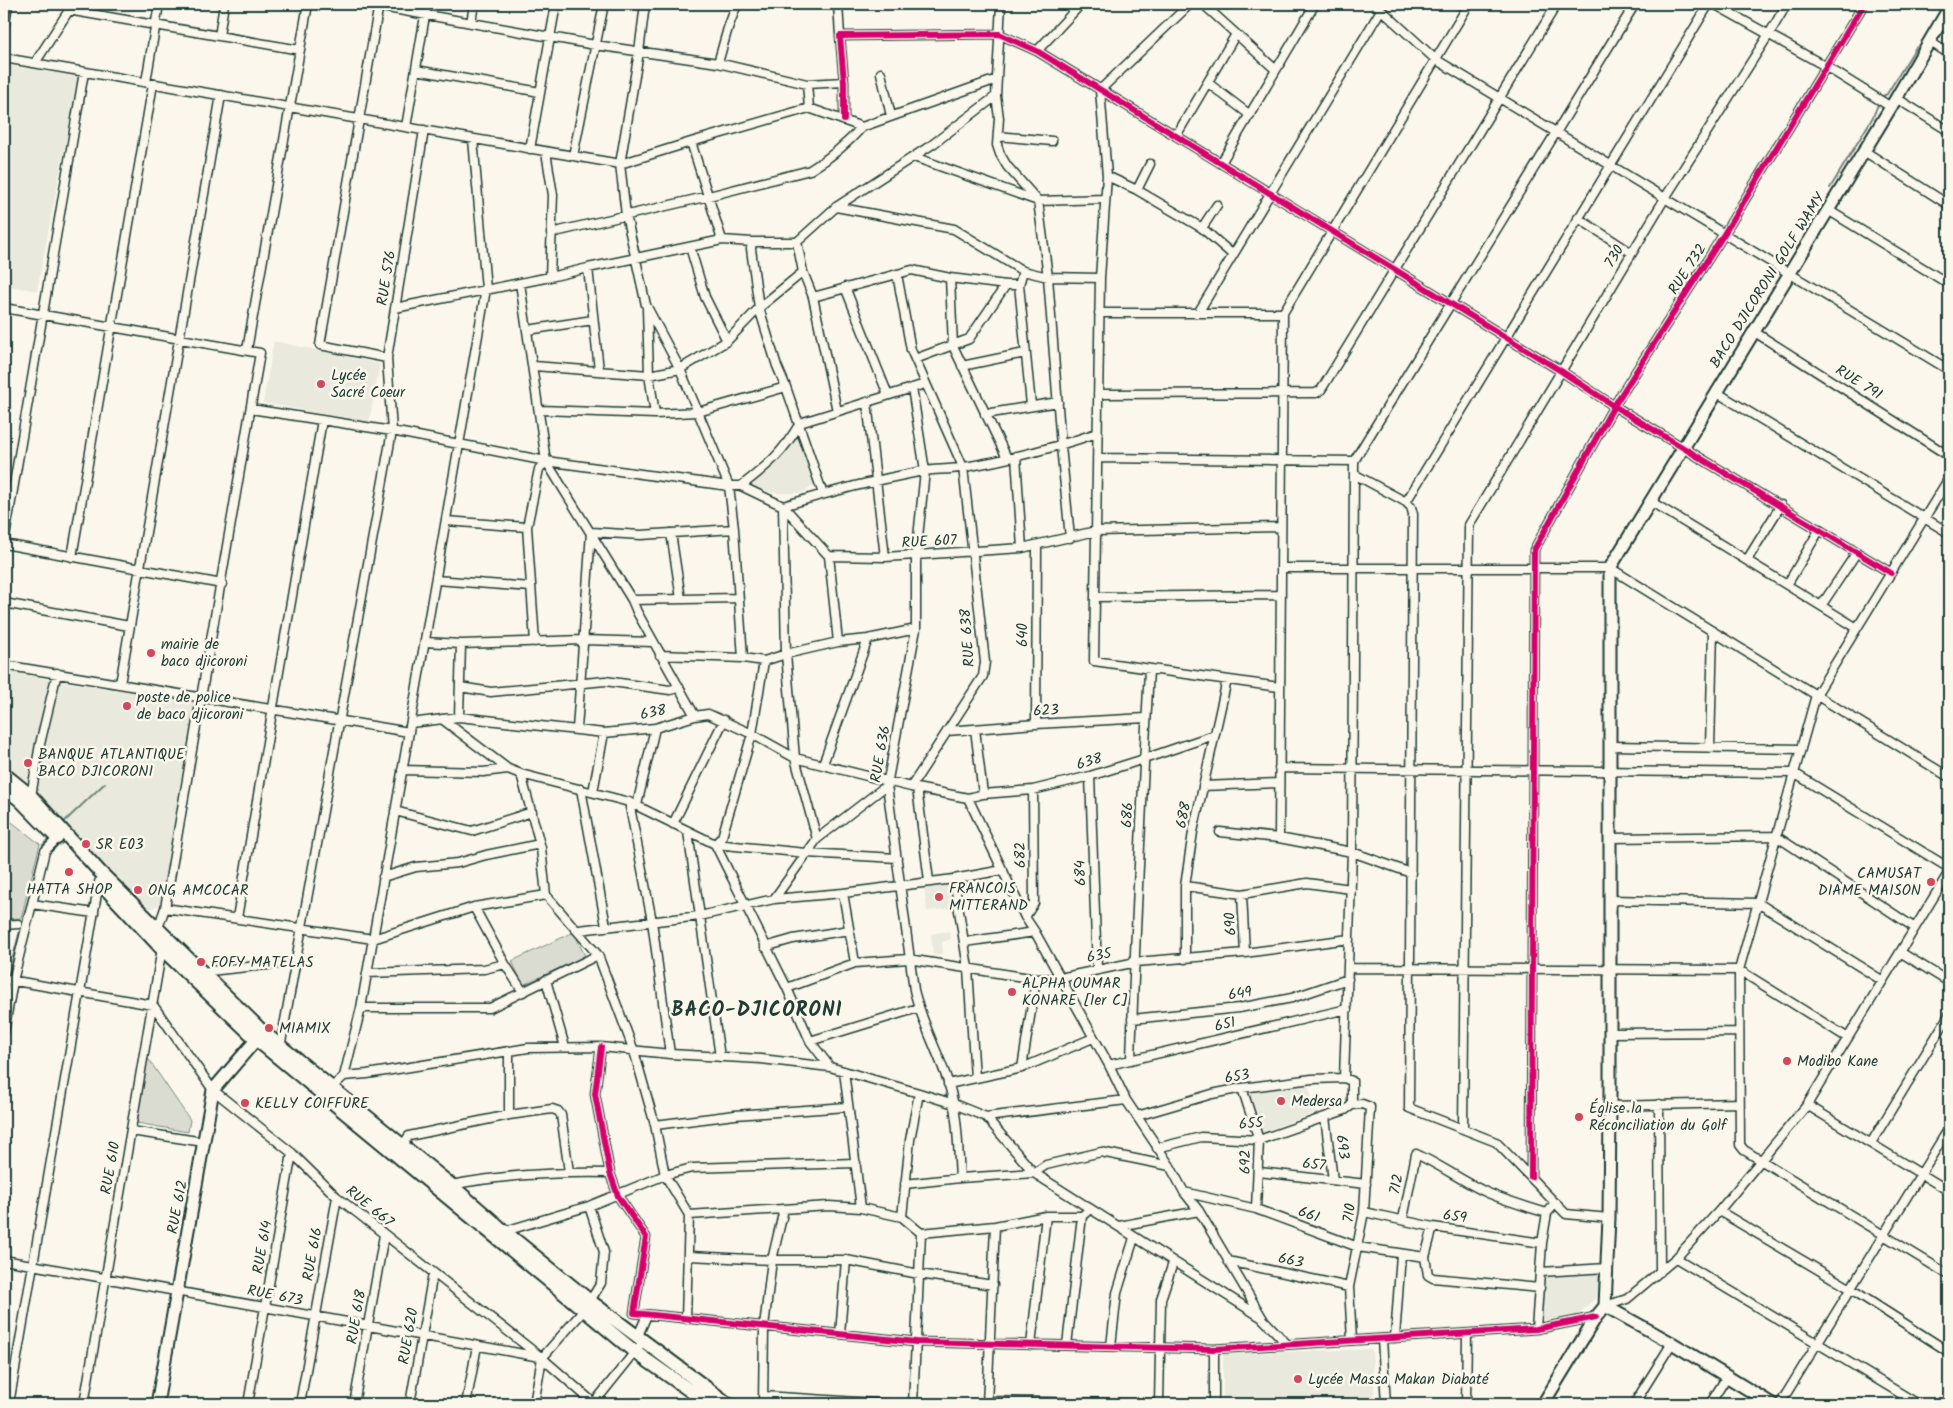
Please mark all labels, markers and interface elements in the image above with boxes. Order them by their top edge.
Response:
street label: BACO DJICORONI GOLF WAMY [1704,187,1833,373]
street label: RUE 732 [1662,239,1713,300]
street label: 730 [1599,240,1631,273]
street label: RUE 576 [371,249,403,308]
street label: RUE 791 [1830,359,1887,407]
place label: Lycée Sacré Coeur [331,364,406,405]
marker: Lycée Sacré Coeur [315,378,327,390]
street label: RUE 607 [901,529,958,555]
street label: RUE 638 [954,607,982,668]
street label: 640 [1011,622,1035,647]
place label: mairie de baco djicoroni [161,633,248,674]
marker: mairie de baco djicoroni [145,647,157,659]
place label: poste de police de baco djicoroni [136,686,245,727]
street label: 638 [638,698,669,727]
street label: 623 [1033,698,1060,724]
marker: poste de police de baco djicoroni [121,700,133,712]
street label: RUE 636 [864,724,898,785]
place label: BANQUE ATLANTIQUE BACO DJICORONI [38,743,186,784]
street label: 638 [1074,747,1106,777]
marker: BANQUE ATLANTIQUE BACO DJICORONI [22,757,34,769]
street label: 688 [1169,799,1199,831]
street label: 686 [1115,802,1141,829]
place label: SR E03 [96,833,144,857]
marker: SR E03 [80,838,92,850]
street label: 682 [1009,842,1033,868]
street label: 684 [1069,860,1093,886]
place label: CAMUSAT DIAME MAISON [1818,862,1923,903]
marker: HATTA SHOP [63,866,75,878]
marker: CAMUSAT DIAME MAISON [1925,876,1937,888]
place label: FRANCOIS MITTERAND [949,877,1028,918]
place label: HATTA SHOP [26,878,113,902]
place label: ONG AMCOCAR [148,879,249,903]
marker: ONG AMCOCAR [132,884,144,896]
marker: FRANCOIS MITTERAND [933,891,945,903]
street label: 690 [1218,911,1244,936]
street label: 635 [1085,942,1115,970]
place label: FOFY MATELAS [211,951,314,975]
marker: FOFY MATELAS [195,956,207,968]
place label: ALPHA OUMAR KONARE [1er C] [1022,972,1128,1013]
street label: 649 [1226,980,1255,1008]
marker: ALPHA OUMAR KONARE [1er C] [1006,986,1018,998]
district label: BACO-DJICORONI [671,995,843,1027]
street label: 651 [1212,1011,1238,1039]
place label: MIAMIX [279,1017,331,1041]
marker: MIAMIX [263,1022,275,1034]
place label: Modibo Kane [1797,1050,1878,1074]
marker: Modibo Kane [1781,1055,1793,1067]
street label: 653 [1223,1063,1252,1091]
place label: Medersa [1291,1090,1342,1114]
place label: KELLY COIFFURE [255,1092,370,1116]
marker: Medersa [1275,1095,1287,1107]
marker: KELLY COIFFURE [239,1097,251,1109]
place label: Église la Réconciliation du Golf [1589,1097,1728,1138]
street label: 655 [1238,1111,1265,1137]
marker: Église la Réconciliation du Golf [1573,1111,1585,1123]
street label: 693 [1329,1134,1355,1161]
street label: RUE 610 [95,1139,127,1196]
street label: 692 [1234,1150,1258,1174]
street label: 657 [1301,1152,1328,1178]
street label: 712 [1383,1172,1411,1196]
street label: RUE 612 [161,1178,195,1236]
street label: RUE 667 [340,1180,400,1234]
street label: 661 [1295,1200,1323,1230]
street label: 710 [1337,1202,1363,1224]
street label: 659 [1441,1203,1469,1231]
street label: RUE 614 [246,1219,279,1276]
street label: RUE 616 [296,1226,329,1283]
street label: 663 [1276,1247,1306,1275]
street label: RUE 673 [245,1279,305,1313]
street label: RUE 618 [340,1287,374,1346]
street label: RUE 620 [392,1305,426,1366]
place label: Lycée Massa Makan Diabaté [1308,1368,1490,1392]
marker: Lycée Massa Makan Diabaté [1292,1373,1304,1385]

